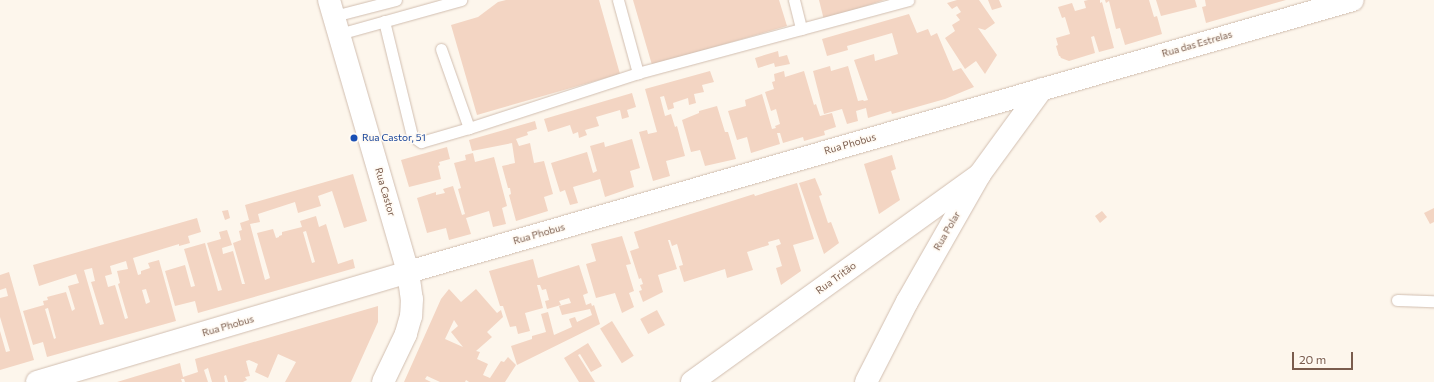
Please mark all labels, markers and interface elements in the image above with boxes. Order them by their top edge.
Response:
street label: Rua das Estrelas [1160,28,1234,60]
street label: Rua Phobus [823,131,877,157]
place label: Rua Castor, 51 [362,132,426,144]
marker: Rua Castor, 51 [349,133,359,143]
street label: Rua Castor [372,166,398,218]
street label: Rua Polar [931,209,963,253]
street label: Rua Phobus [512,221,566,247]
street label: Rua Tritão [814,259,858,297]
street label: Rua Phobus [201,313,255,339]
scale bar [1294,344,1355,370]
text: 20 m [1299,352,1326,366]

